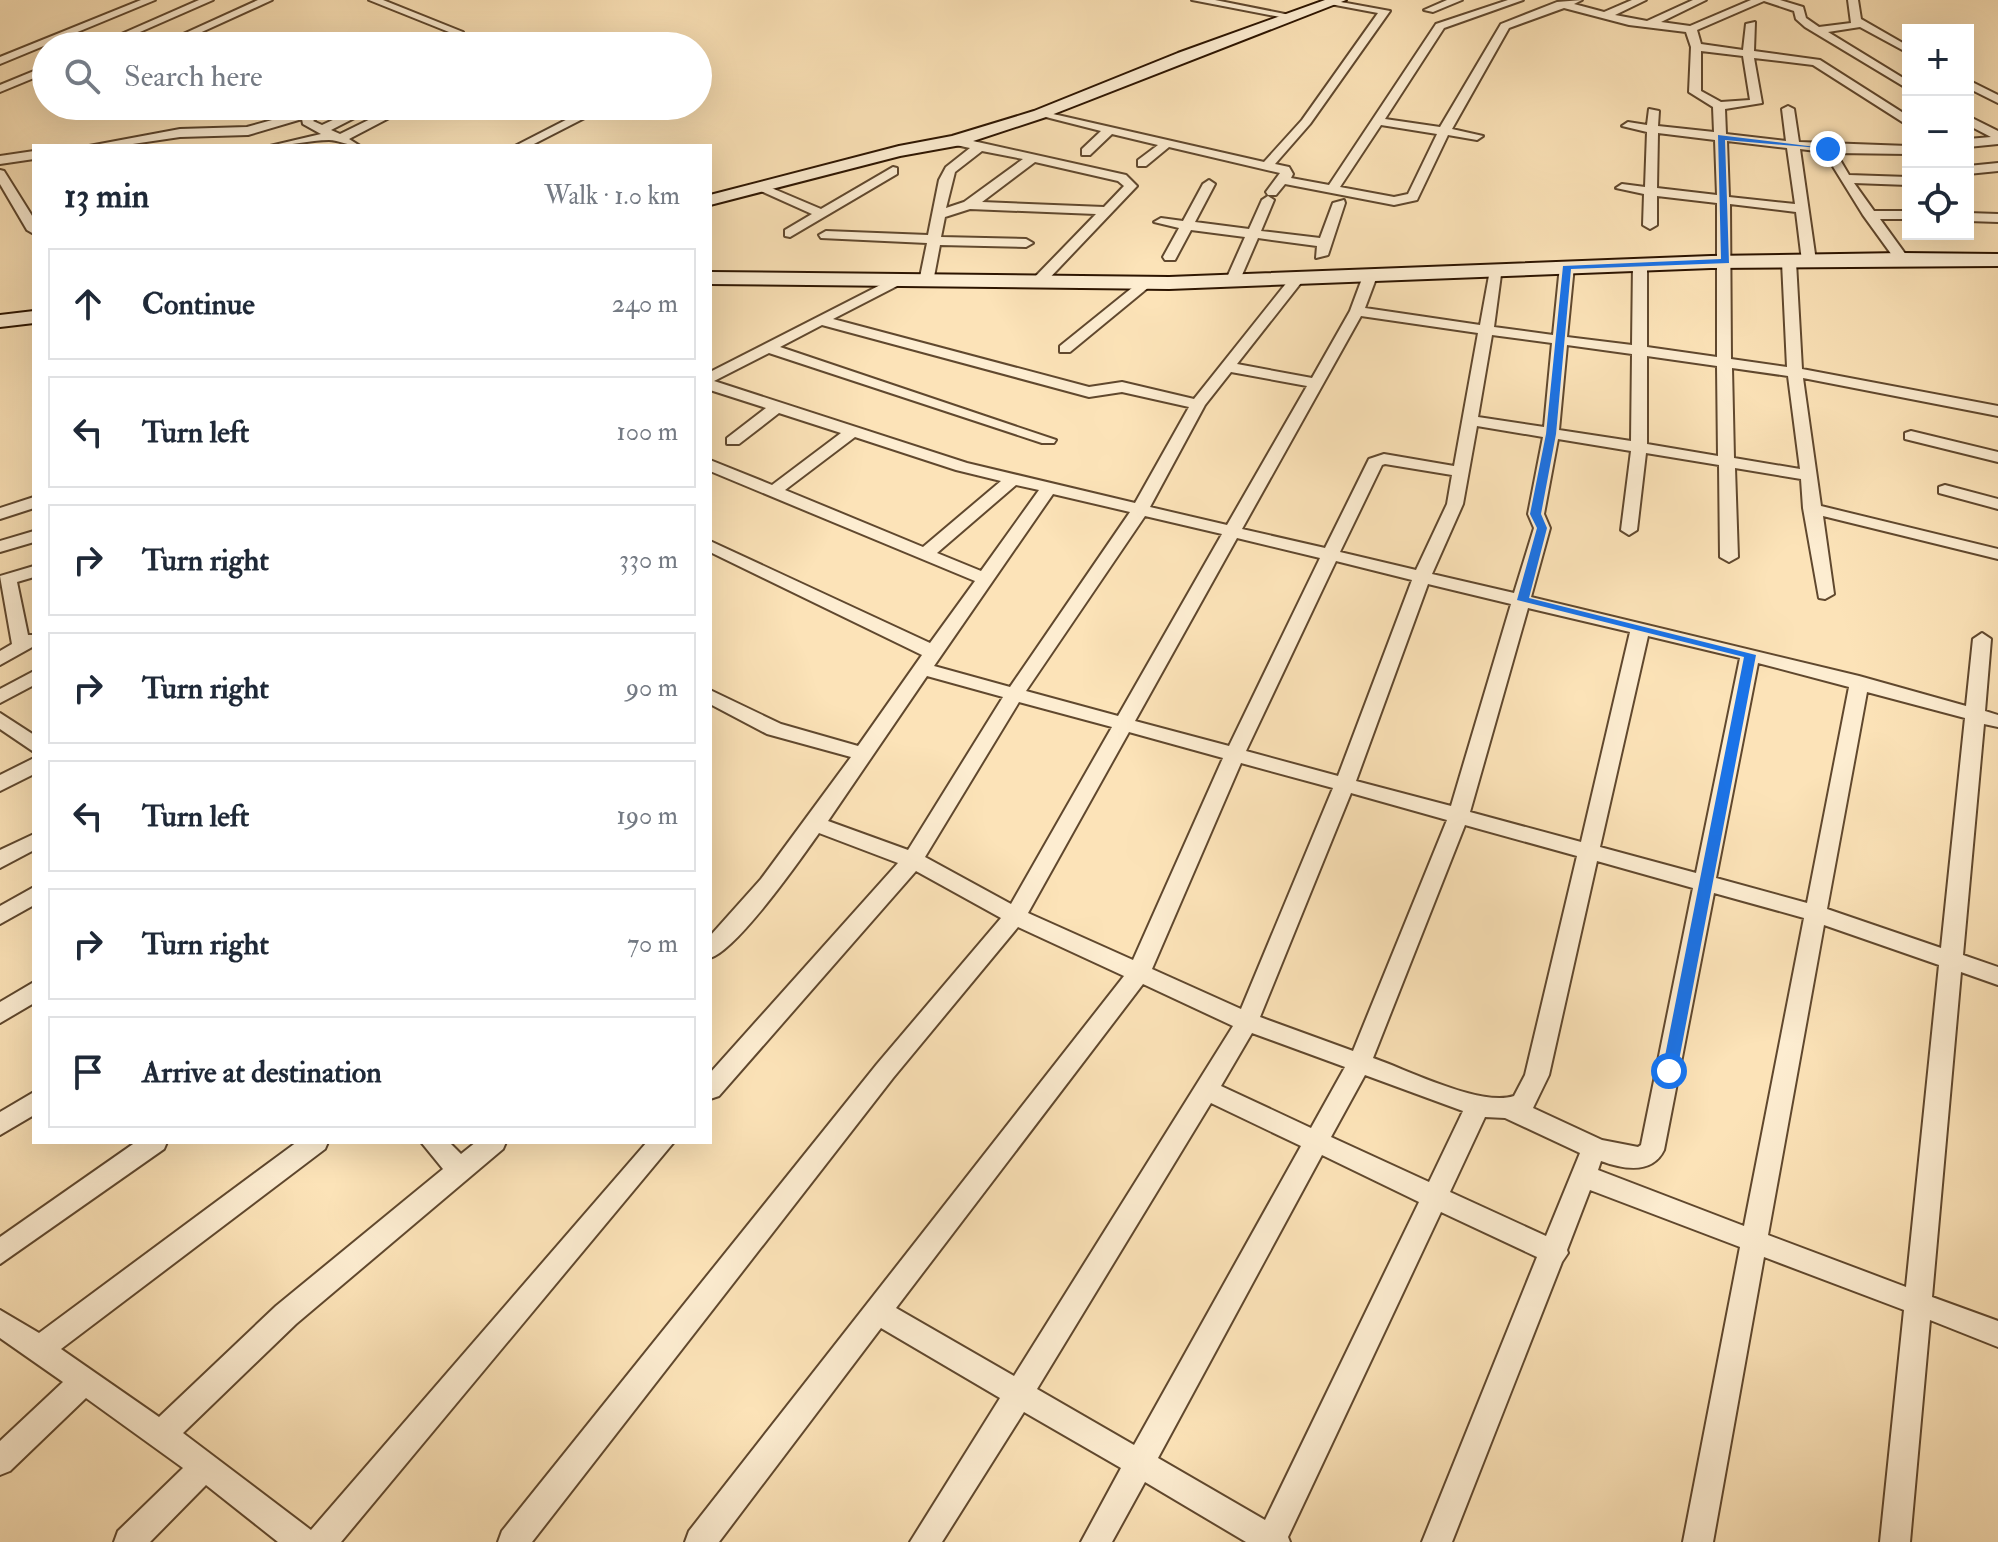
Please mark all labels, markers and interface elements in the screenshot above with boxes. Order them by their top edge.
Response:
map controls [1902,24,1974,240]
button: + [1902,24,1974,96]
search box [32,32,712,120]
icon: search [60,54,104,98]
text: Search here [124,58,263,95]
button: − [1902,96,1974,168]
route end [1810,131,1846,167]
button: locate [1902,168,1974,240]
text: 13 min [64,175,149,218]
text: Walk · 1.0 km [544,180,680,212]
icon: ahead [66,282,110,326]
text: Continue [142,286,255,323]
text: 240 m [612,288,678,320]
icon: left [66,410,110,454]
text: Turn left [142,414,249,451]
text: 100 m [617,416,678,448]
icon: right [66,538,110,582]
text: Turn right [142,542,269,579]
text: 330 m [619,544,678,576]
icon: right [66,666,110,710]
text: Turn right [142,670,269,707]
text: 90 m [626,672,678,704]
icon: left [66,794,110,838]
text: Turn left [142,798,249,835]
text: 190 m [617,800,678,832]
icon: right [66,922,110,966]
text: Turn right [142,926,269,963]
text: 70 m [627,928,678,960]
icon: arrive [66,1050,110,1094]
route start [1651,1053,1687,1089]
text: Arrive at destination [142,1054,382,1091]

